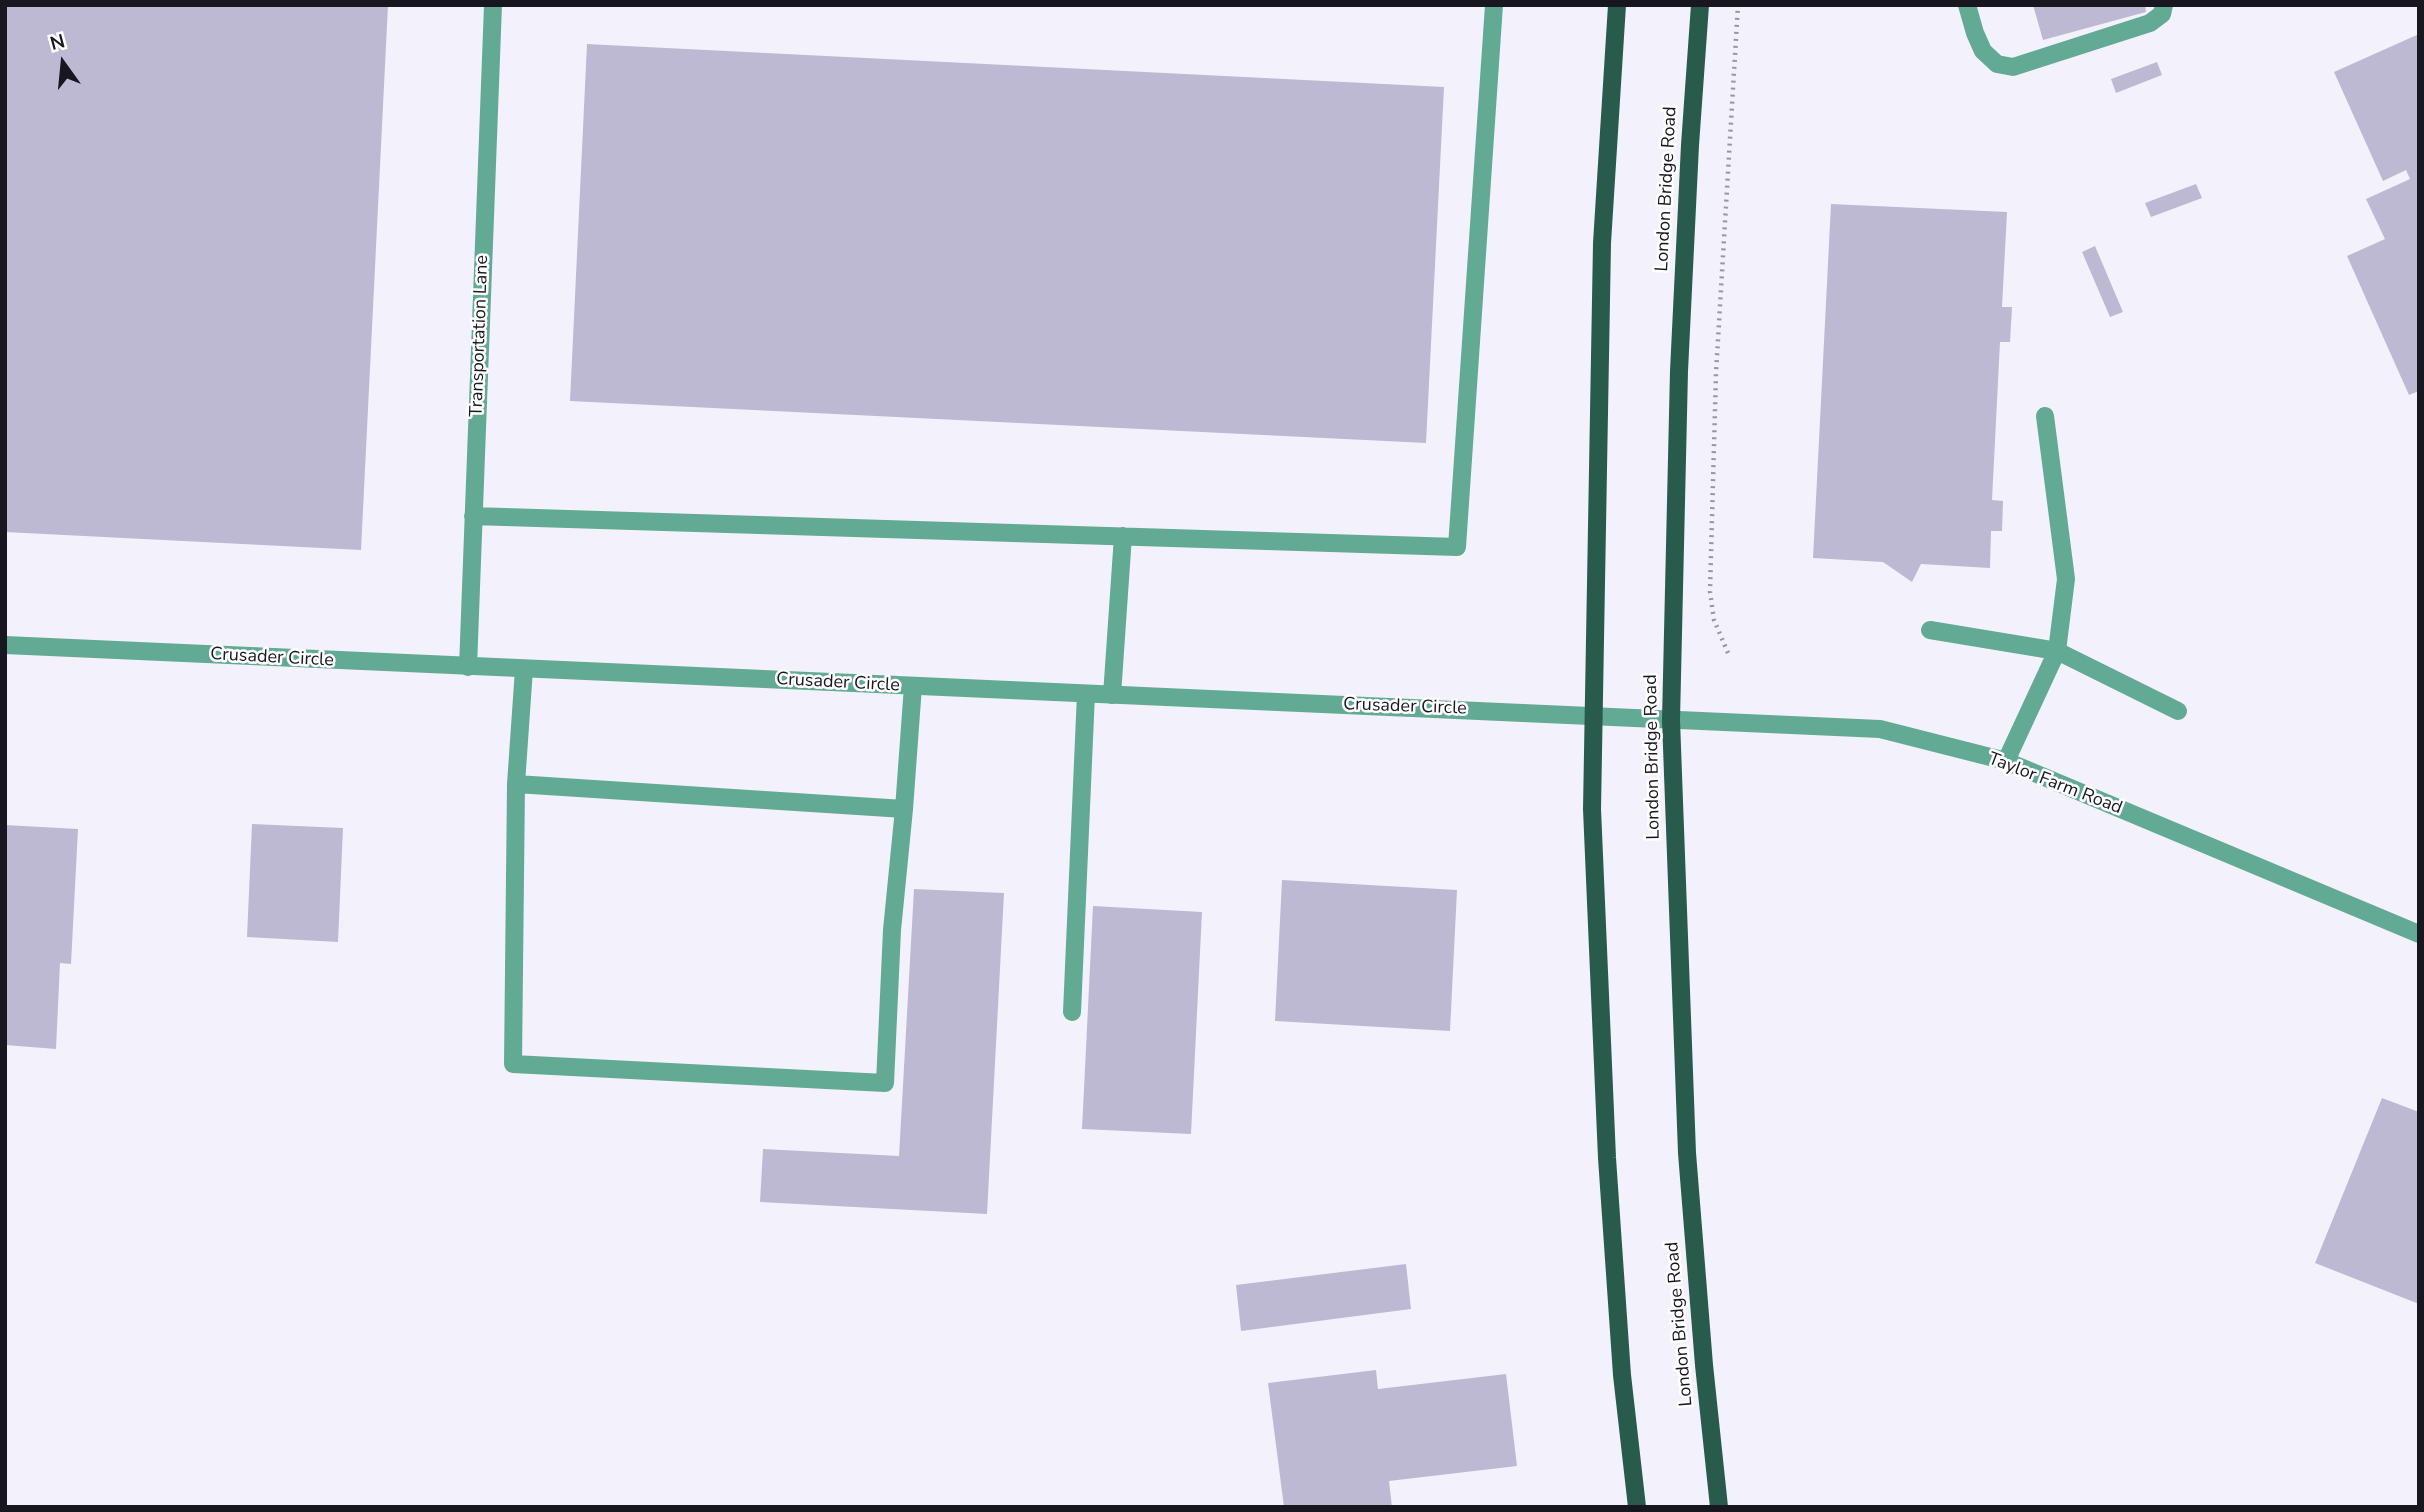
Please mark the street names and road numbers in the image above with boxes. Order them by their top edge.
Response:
street label: London Bridge Road [1652,106,1682,272]
street label: Transportation Lane [466,255,494,417]
street label: Crusader Circle [210,644,334,672]
street label: Crusader Circle [776,669,900,697]
street label: London Bridge Road [1641,674,1665,840]
street label: Crusader Circle [1343,694,1467,720]
street label: Taylor Farm Road [1985,748,2125,820]
street label: London Bridge Road [1662,1241,1698,1407]

